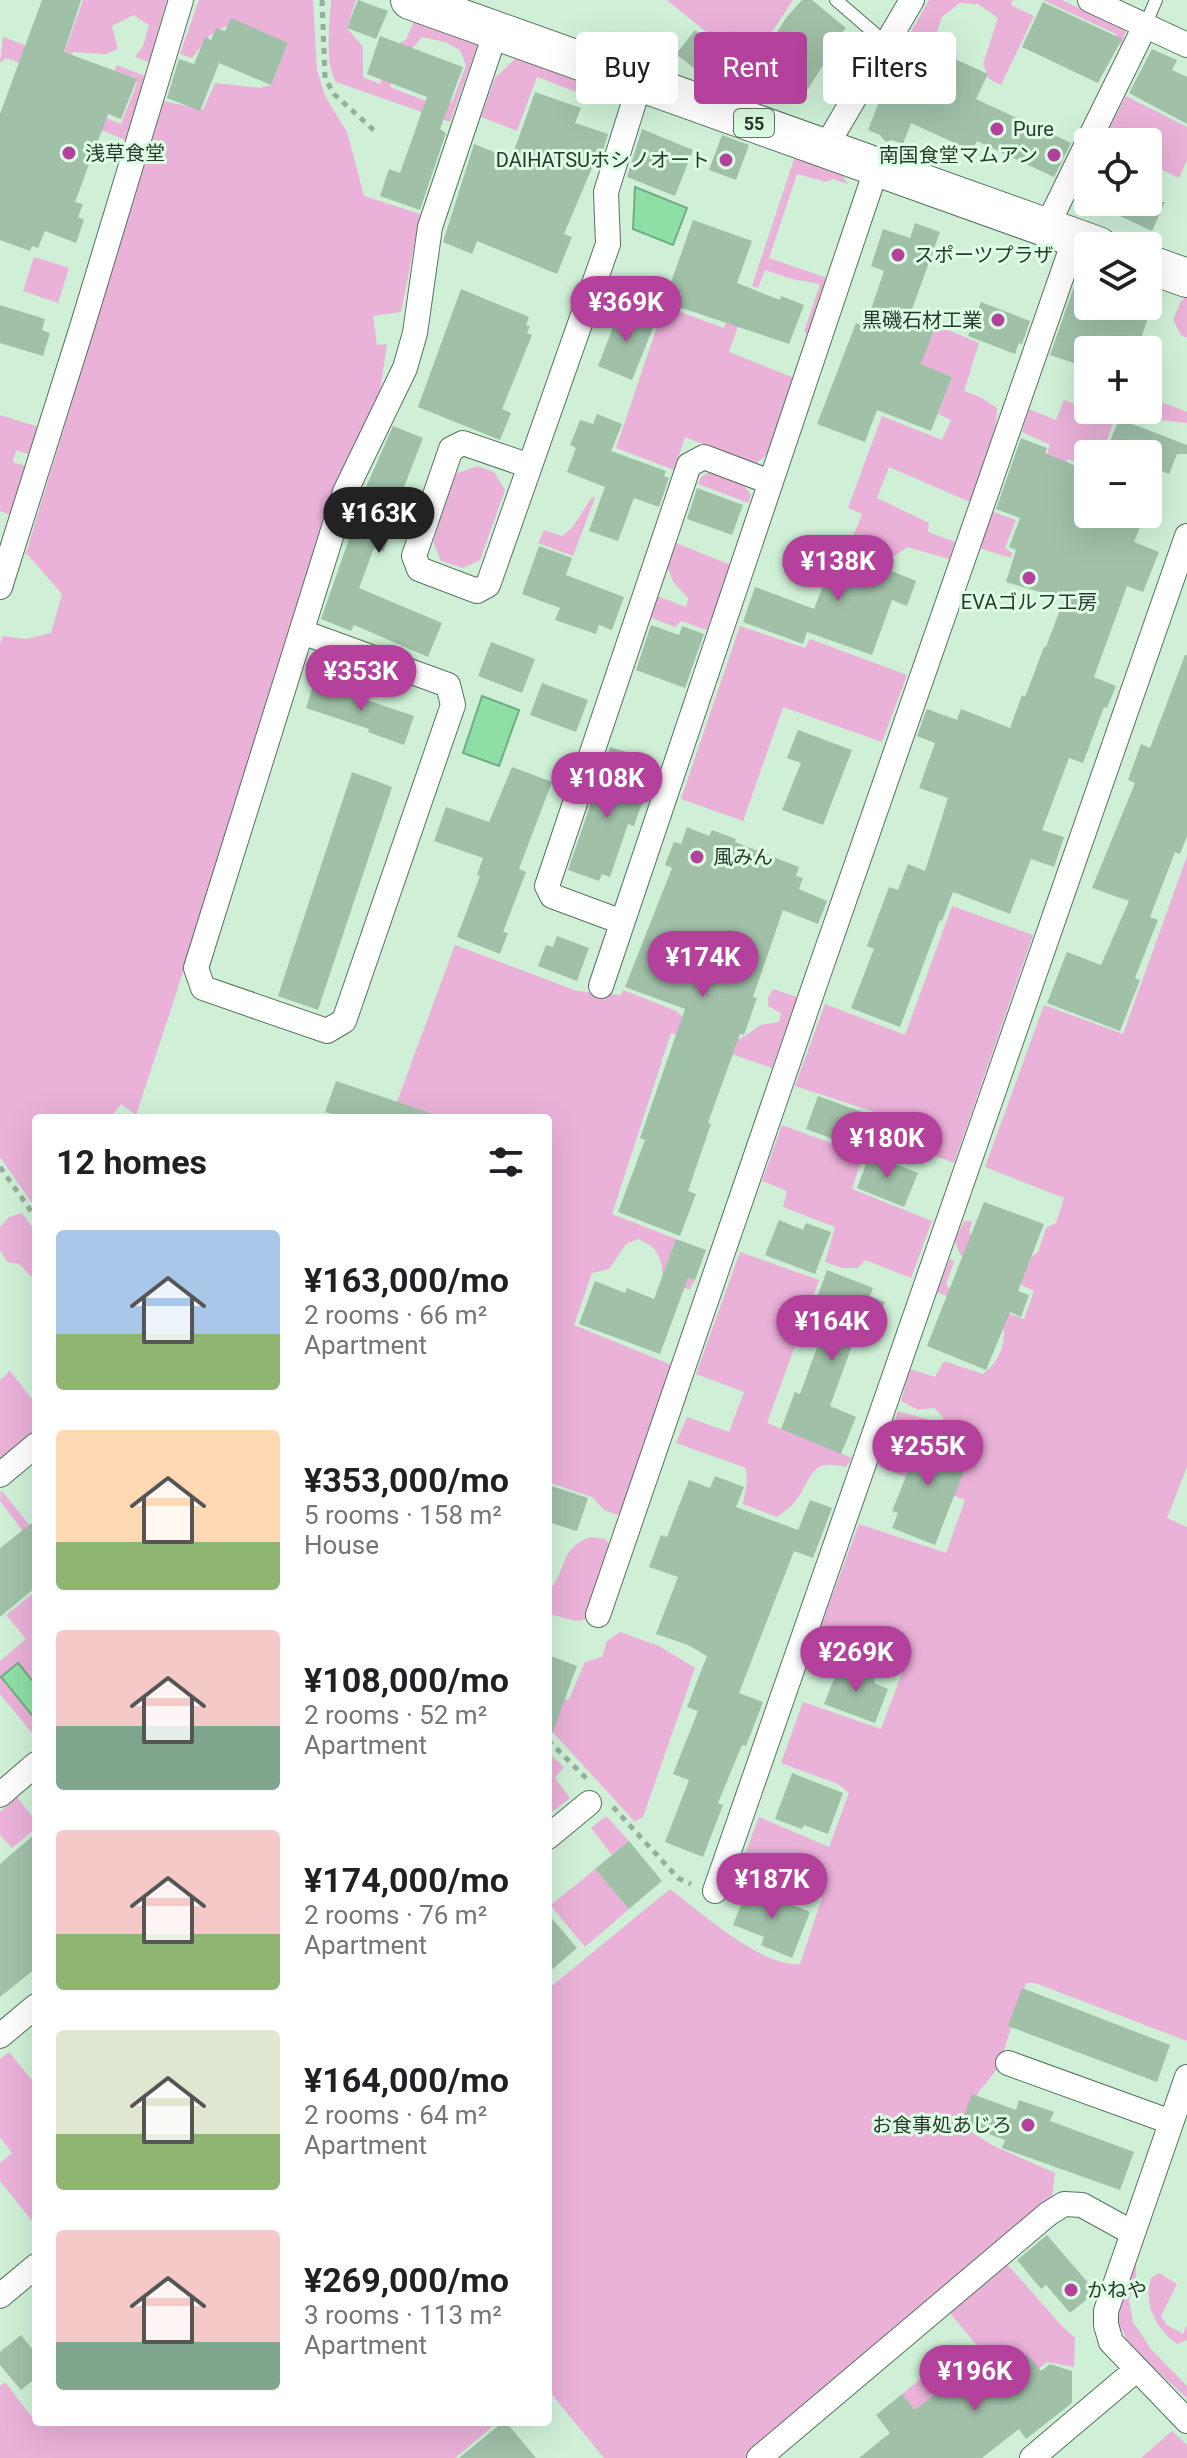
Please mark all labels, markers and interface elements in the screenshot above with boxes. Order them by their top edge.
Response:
chip: Buy [576,32,678,104]
chip: Rent [694,32,807,104]
chip: Filters [823,32,956,104]
road number: 55 [734,109,774,137]
place label: Pure [1013,117,1054,141]
marker: Pure [988,120,1006,138]
map controls [1074,128,1162,528]
button: locate [1074,128,1162,216]
place label: 浅草食堂 [85,141,165,165]
place label: 南国食堂マムアン [879,143,1038,167]
marker: 浅草食堂 [60,144,78,162]
marker: 南国食堂マムアン [1045,146,1063,164]
place label: DAIHATSUホシノオート [496,148,710,172]
marker: DAIHATSUホシノオート [717,151,735,169]
button: layers [1074,232,1162,320]
place label: スポーツプラザ [914,243,1054,267]
marker: スポーツプラザ [889,246,907,264]
pin: ¥369K [570,276,682,344]
text: ¥369K [588,287,664,317]
place label: 黒磯石材工業 [862,308,982,332]
marker: 黒磯石材工業 [989,311,1007,329]
button: + [1074,336,1162,424]
button: − [1074,440,1162,528]
pin: ¥163K [323,487,435,555]
text: ¥163K [341,498,417,528]
pin: ¥138K [782,535,894,603]
text: ¥138K [800,546,876,576]
marker: EVAゴルフ工房 [1020,569,1038,587]
place label: EVAゴルフ工房 [961,590,1097,614]
pin: ¥353K [305,645,417,713]
text: ¥353K [323,656,399,686]
pin: ¥108K [551,752,663,820]
text: ¥108K [569,763,645,793]
place label: 風みん [713,845,773,869]
marker: 風みん [688,848,706,866]
pin: ¥174K [647,931,759,999]
text: ¥174K [665,942,741,972]
pin: ¥180K [831,1112,943,1180]
text: ¥180K [849,1123,925,1153]
icon: filters [484,1140,528,1184]
text: 12 homes [56,1142,207,1182]
text: ¥163,000/mo [304,1260,509,1300]
icon: home [120,1262,216,1358]
pin: ¥164K [776,1295,888,1363]
text: 2 rooms · 66 m² [304,1300,487,1330]
text: ¥164K [794,1306,870,1336]
text: Apartment [304,1330,427,1360]
pin: ¥255K [872,1420,984,1488]
text: ¥255K [890,1431,966,1461]
text: ¥353,000/mo [304,1460,509,1500]
icon: home [120,1462,216,1558]
text: 5 rooms · 158 m² [304,1500,502,1530]
text: House [304,1530,379,1560]
pin: ¥269K [800,1626,912,1694]
text: ¥269K [818,1637,894,1667]
text: ¥108,000/mo [304,1660,509,1700]
icon: home [120,1662,216,1758]
text: 2 rooms · 52 m² [304,1700,487,1730]
text: Apartment [304,1730,427,1760]
pin: ¥187K [716,1853,828,1921]
text: ¥174,000/mo [304,1860,509,1900]
icon: home [120,1862,216,1958]
text: ¥187K [734,1864,810,1894]
text: 2 rooms · 76 m² [304,1900,487,1930]
text: Apartment [304,1930,427,1960]
text: ¥164,000/mo [304,2060,509,2100]
icon: home [120,2062,216,2158]
text: 2 rooms · 64 m² [304,2100,487,2130]
place label: お食事処あじろ [872,2113,1012,2137]
marker: お食事処あじろ [1019,2116,1037,2134]
text: Apartment [304,2130,427,2160]
text: ¥269,000/mo [304,2260,509,2300]
icon: home [120,2262,216,2358]
place label: かねや [1087,2278,1147,2302]
marker: かねや [1062,2281,1080,2299]
text: 3 rooms · 113 m² [304,2300,502,2330]
text: Apartment [304,2330,427,2360]
pin: ¥196K [919,2345,1031,2413]
text: ¥196K [937,2356,1013,2386]

